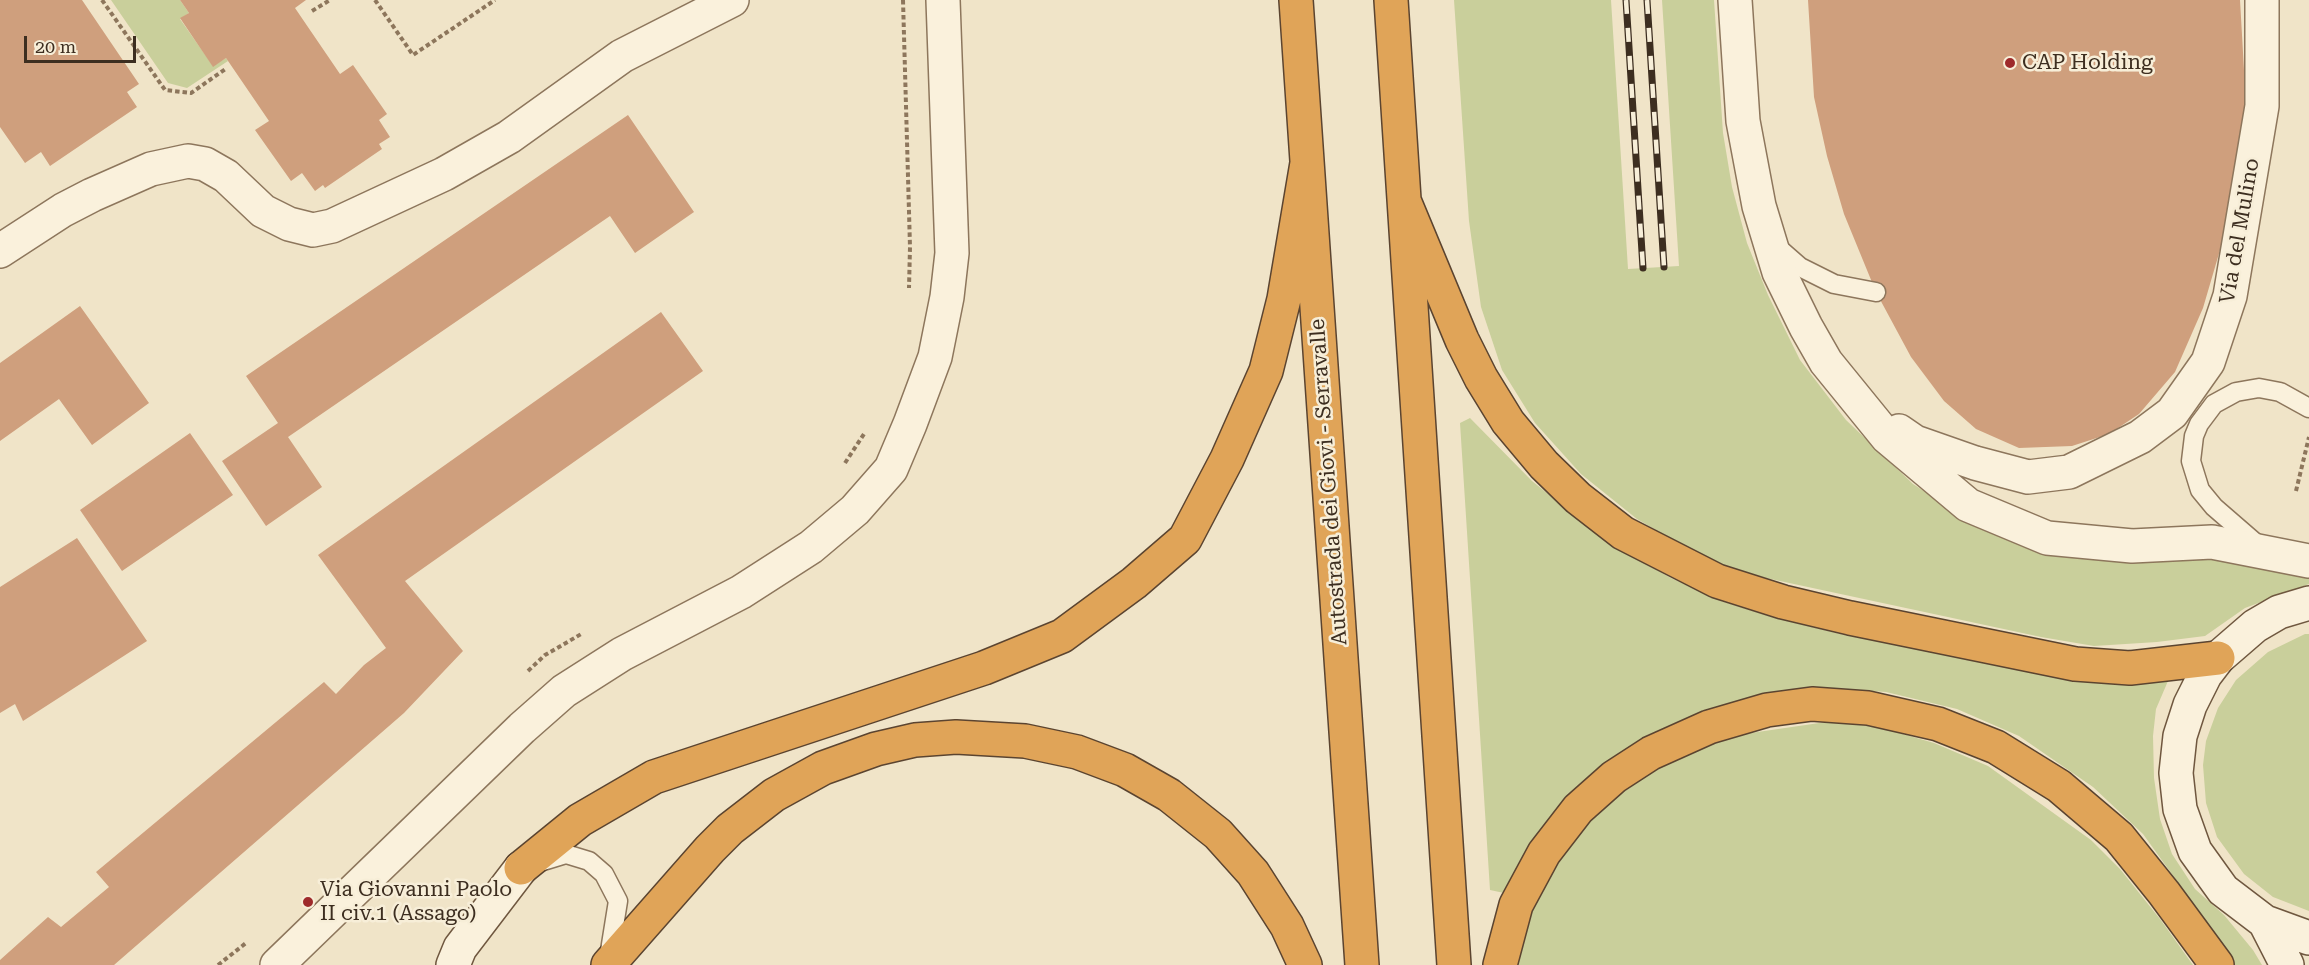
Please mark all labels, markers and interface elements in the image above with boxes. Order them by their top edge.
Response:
scale bar [27,24,140,62]
text: 20 m [35,36,76,57]
place label: CAP Holding [2022,50,2153,76]
marker: CAP Holding [2003,56,2017,70]
street label: Via del Mulino [2215,156,2265,306]
street label: Autostrada dei Giovi - Serravalle [1305,318,1353,646]
place label: Via Giovanni Paolo II civ.1 (Assago) [320,877,512,927]
marker: Via Giovanni Paolo II civ.1 (Assago) [301,895,315,909]

